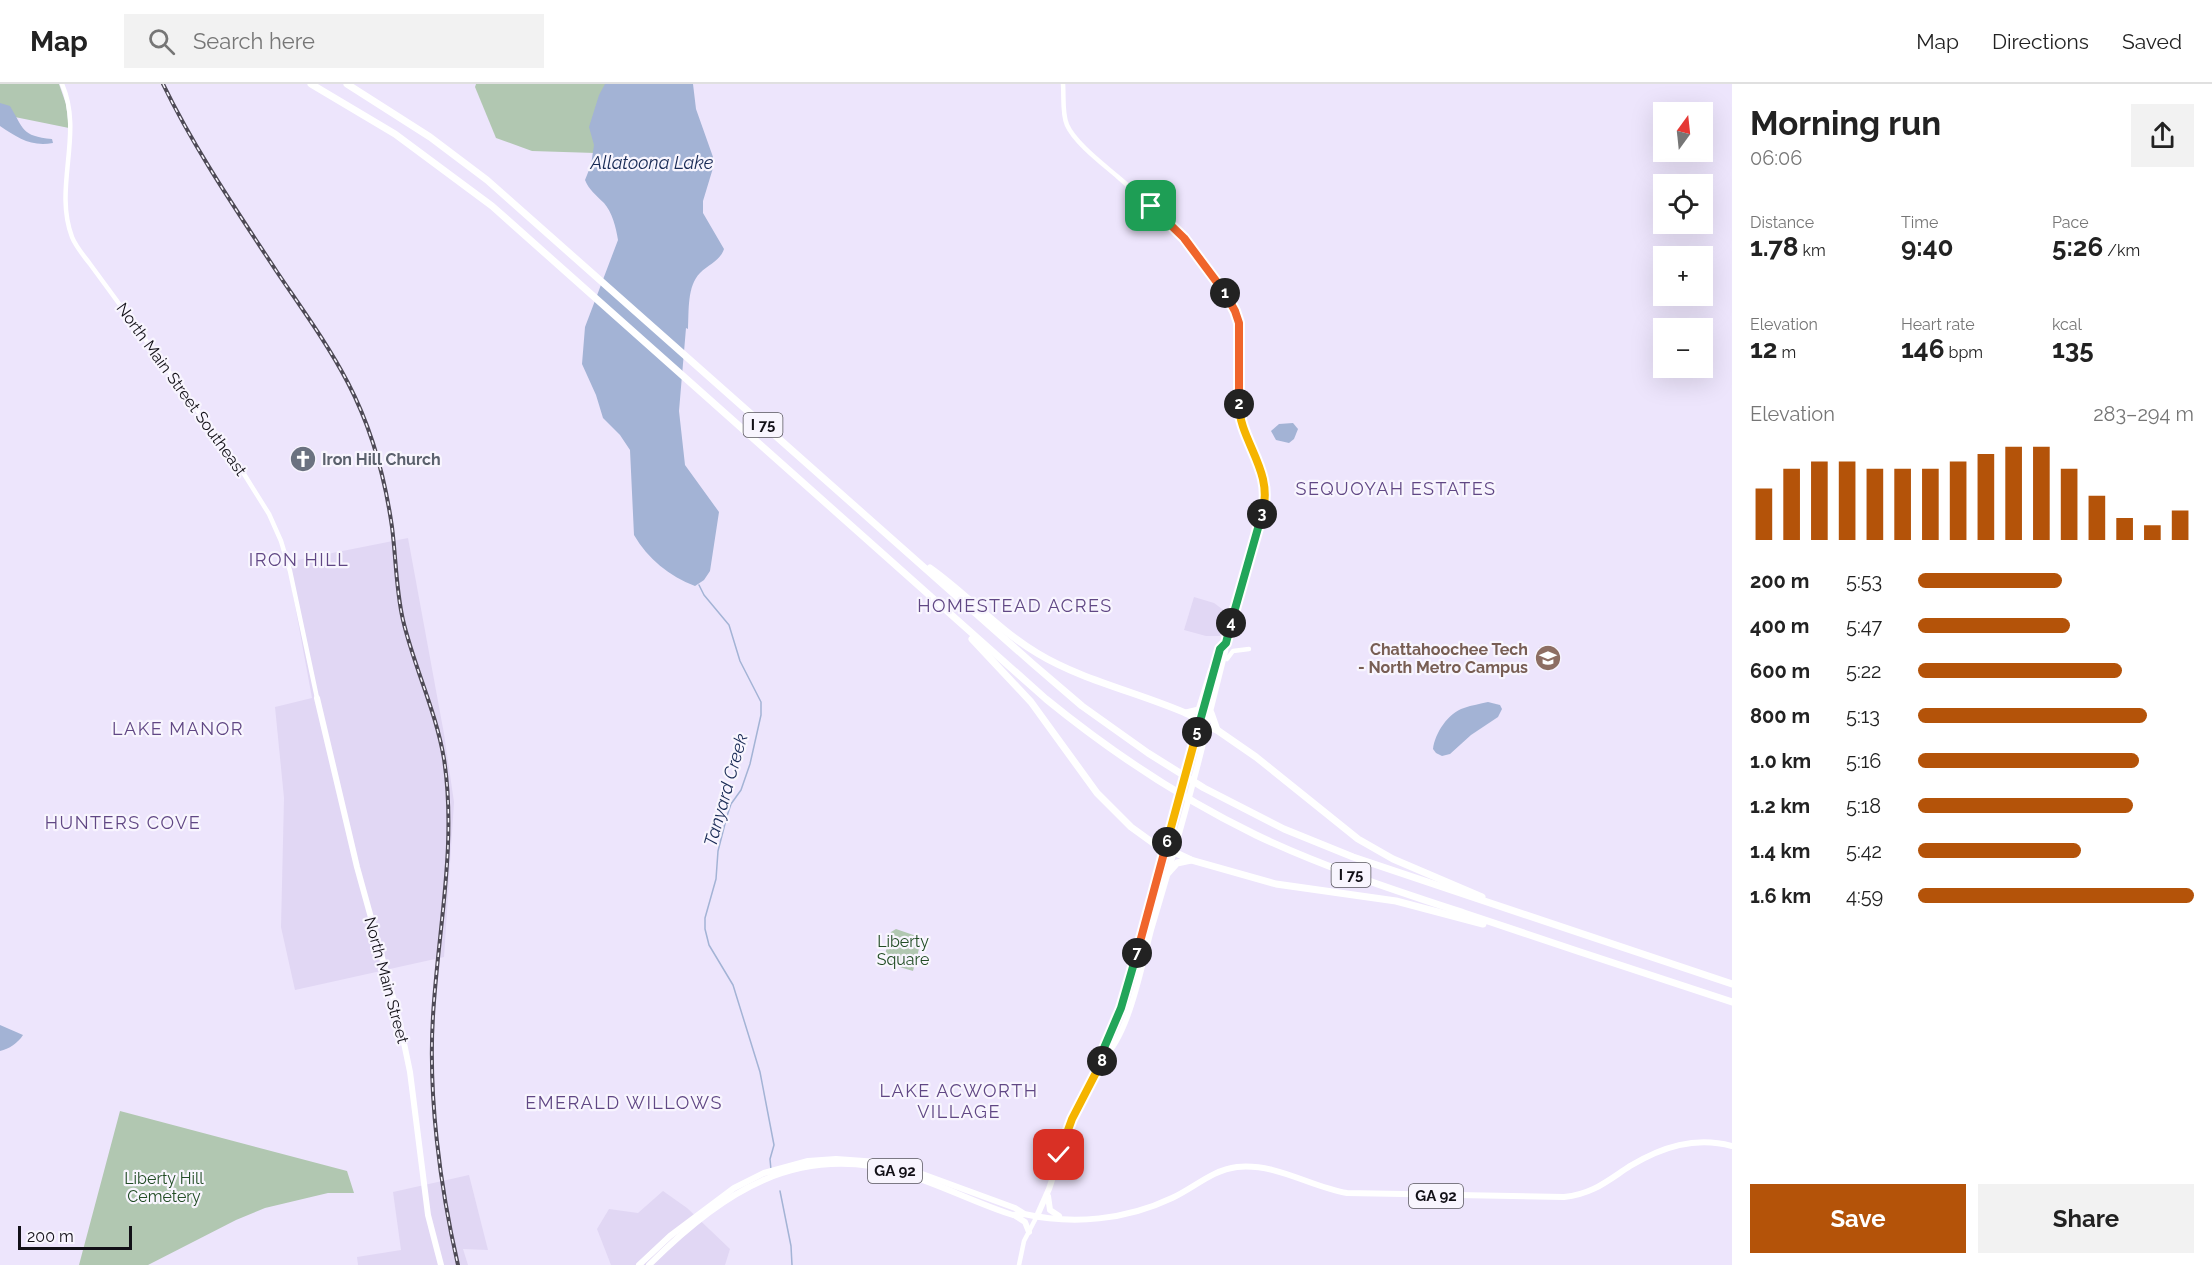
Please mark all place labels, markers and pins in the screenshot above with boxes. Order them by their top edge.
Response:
pin [1125,180,1176,231]
pin: 1 [1210,278,1240,308]
pin: 2 [1224,389,1254,419]
church icon: Iron Hill Church [288,444,318,474]
place label: Iron Hill Church [322,450,441,469]
pin: 3 [1247,499,1277,529]
pin: 4 [1216,608,1246,638]
place label: Chattahoochee Tech - North Metro Campus [1358,640,1528,677]
school or university icon: Chattahoochee Tech - North Metro Campus [1533,643,1563,673]
pin: 5 [1182,717,1212,747]
pin: 6 [1152,827,1182,857]
pin: 7 [1122,938,1152,968]
pin: 8 [1087,1046,1117,1076]
pin [1033,1129,1084,1180]

